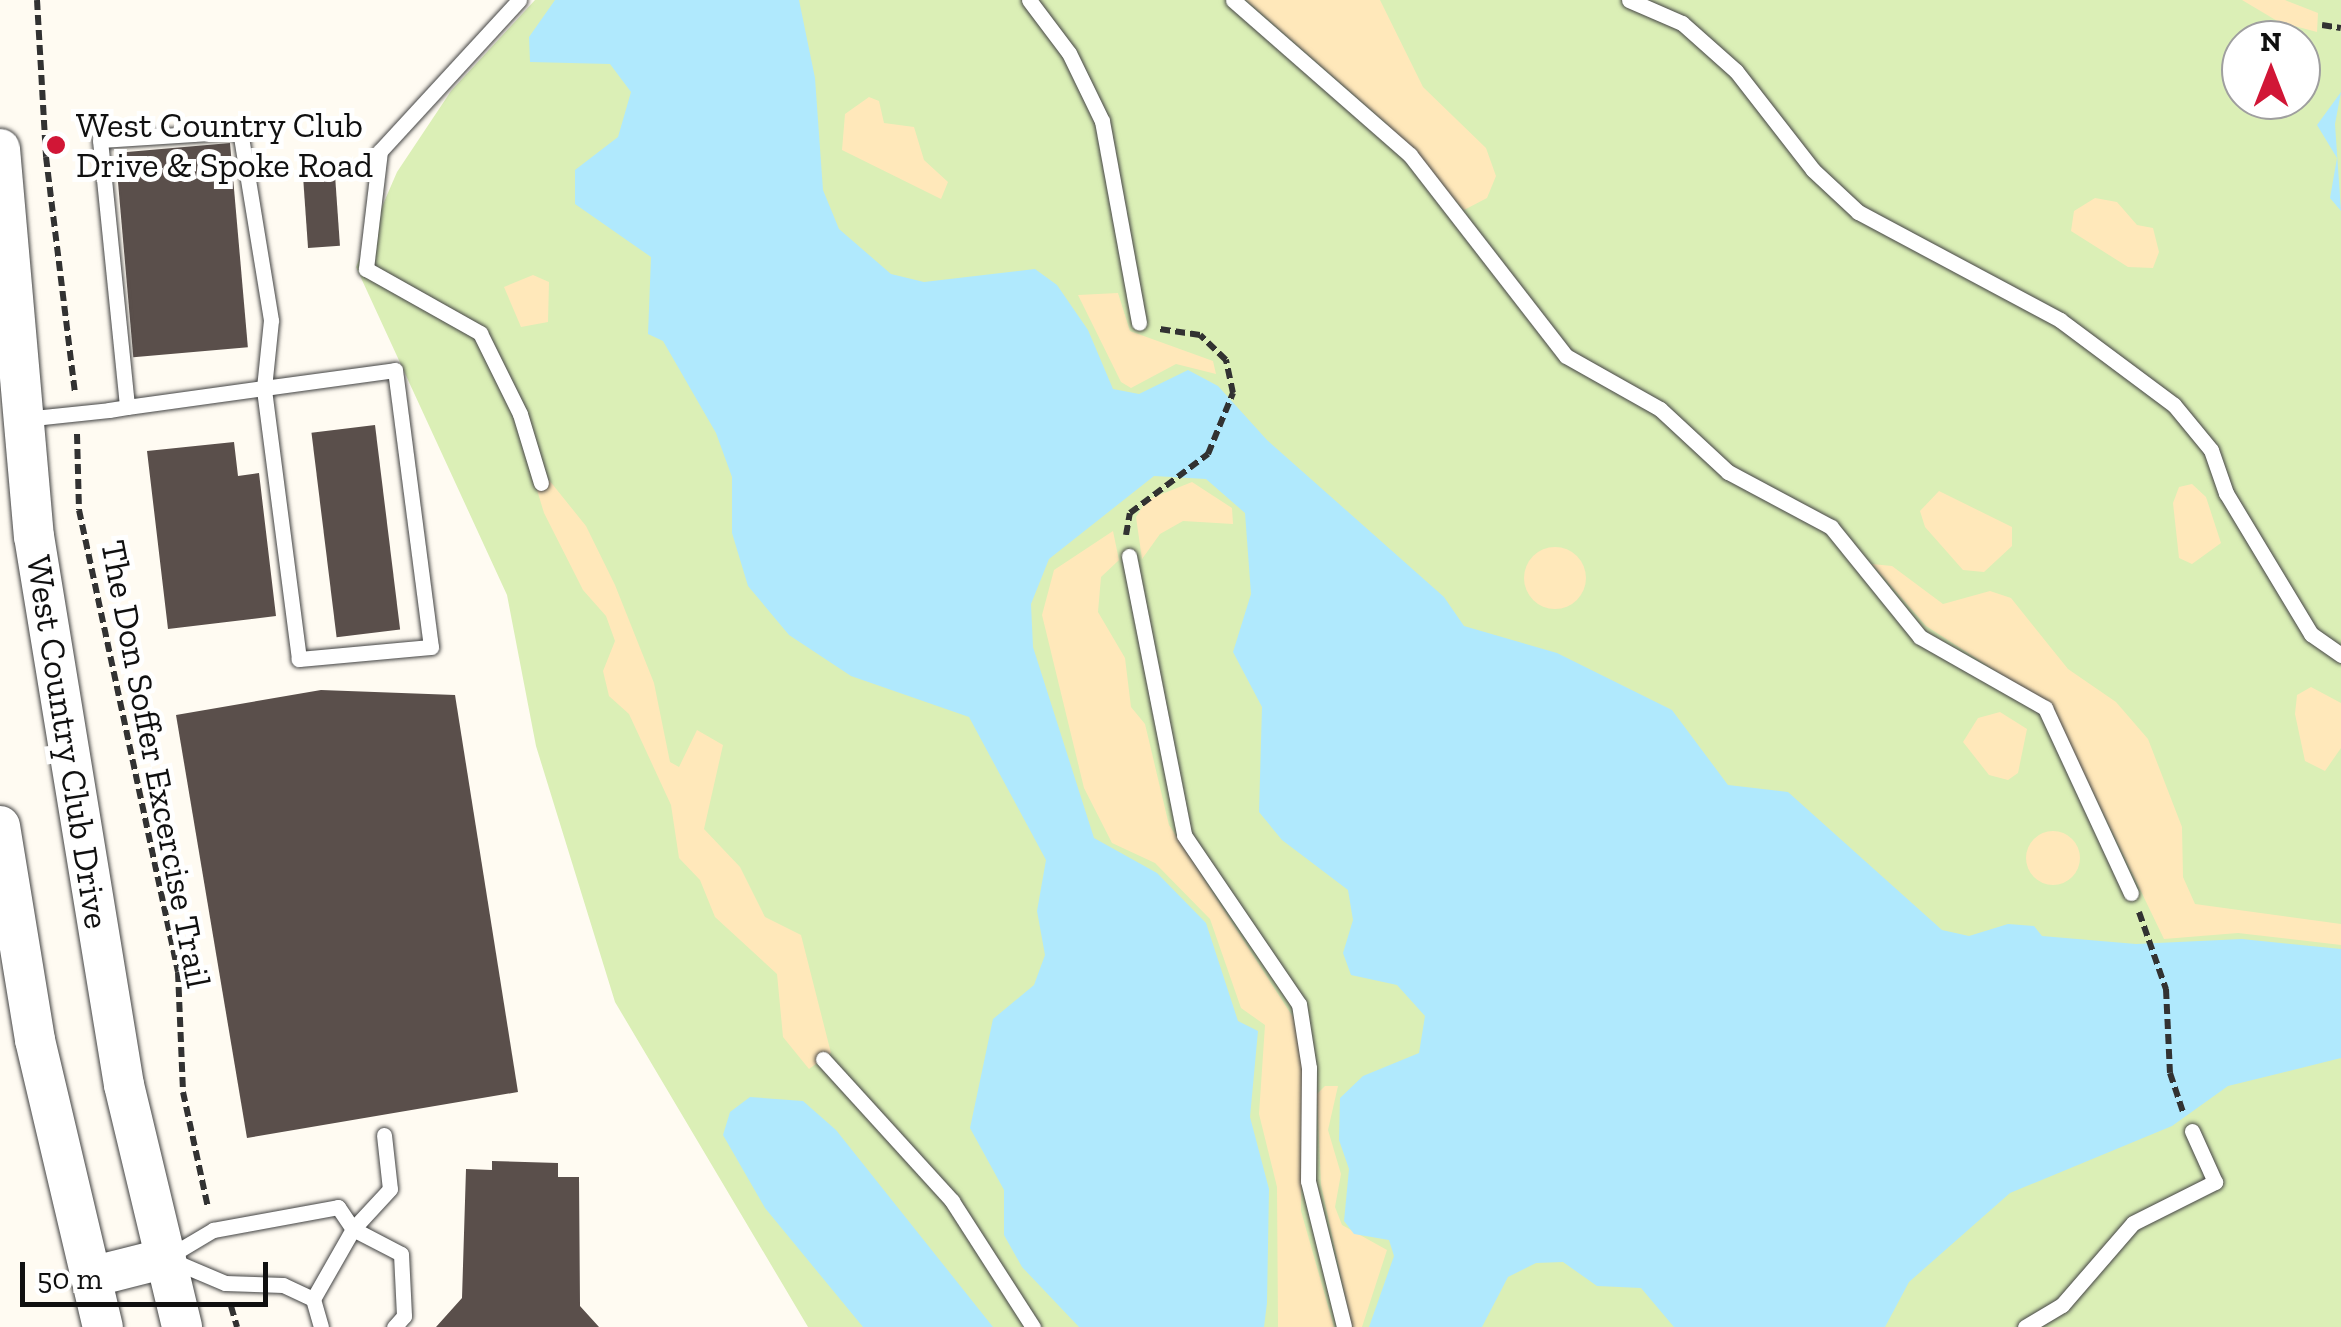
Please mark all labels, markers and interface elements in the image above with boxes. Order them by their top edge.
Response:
north arrow [2221,20,2321,120]
text: N [2260,25,2282,58]
place label: West Country Club Drive & Spoke Road [76,104,373,186]
marker: West Country Club Drive & Spoke Road [45,134,67,156]
street label: The Don Soffer Excercise Trail [92,536,220,992]
street label: West Country Club Drive [18,552,118,932]
scale bar [25,1242,272,1304]
text: 50 m [37,1261,102,1297]

